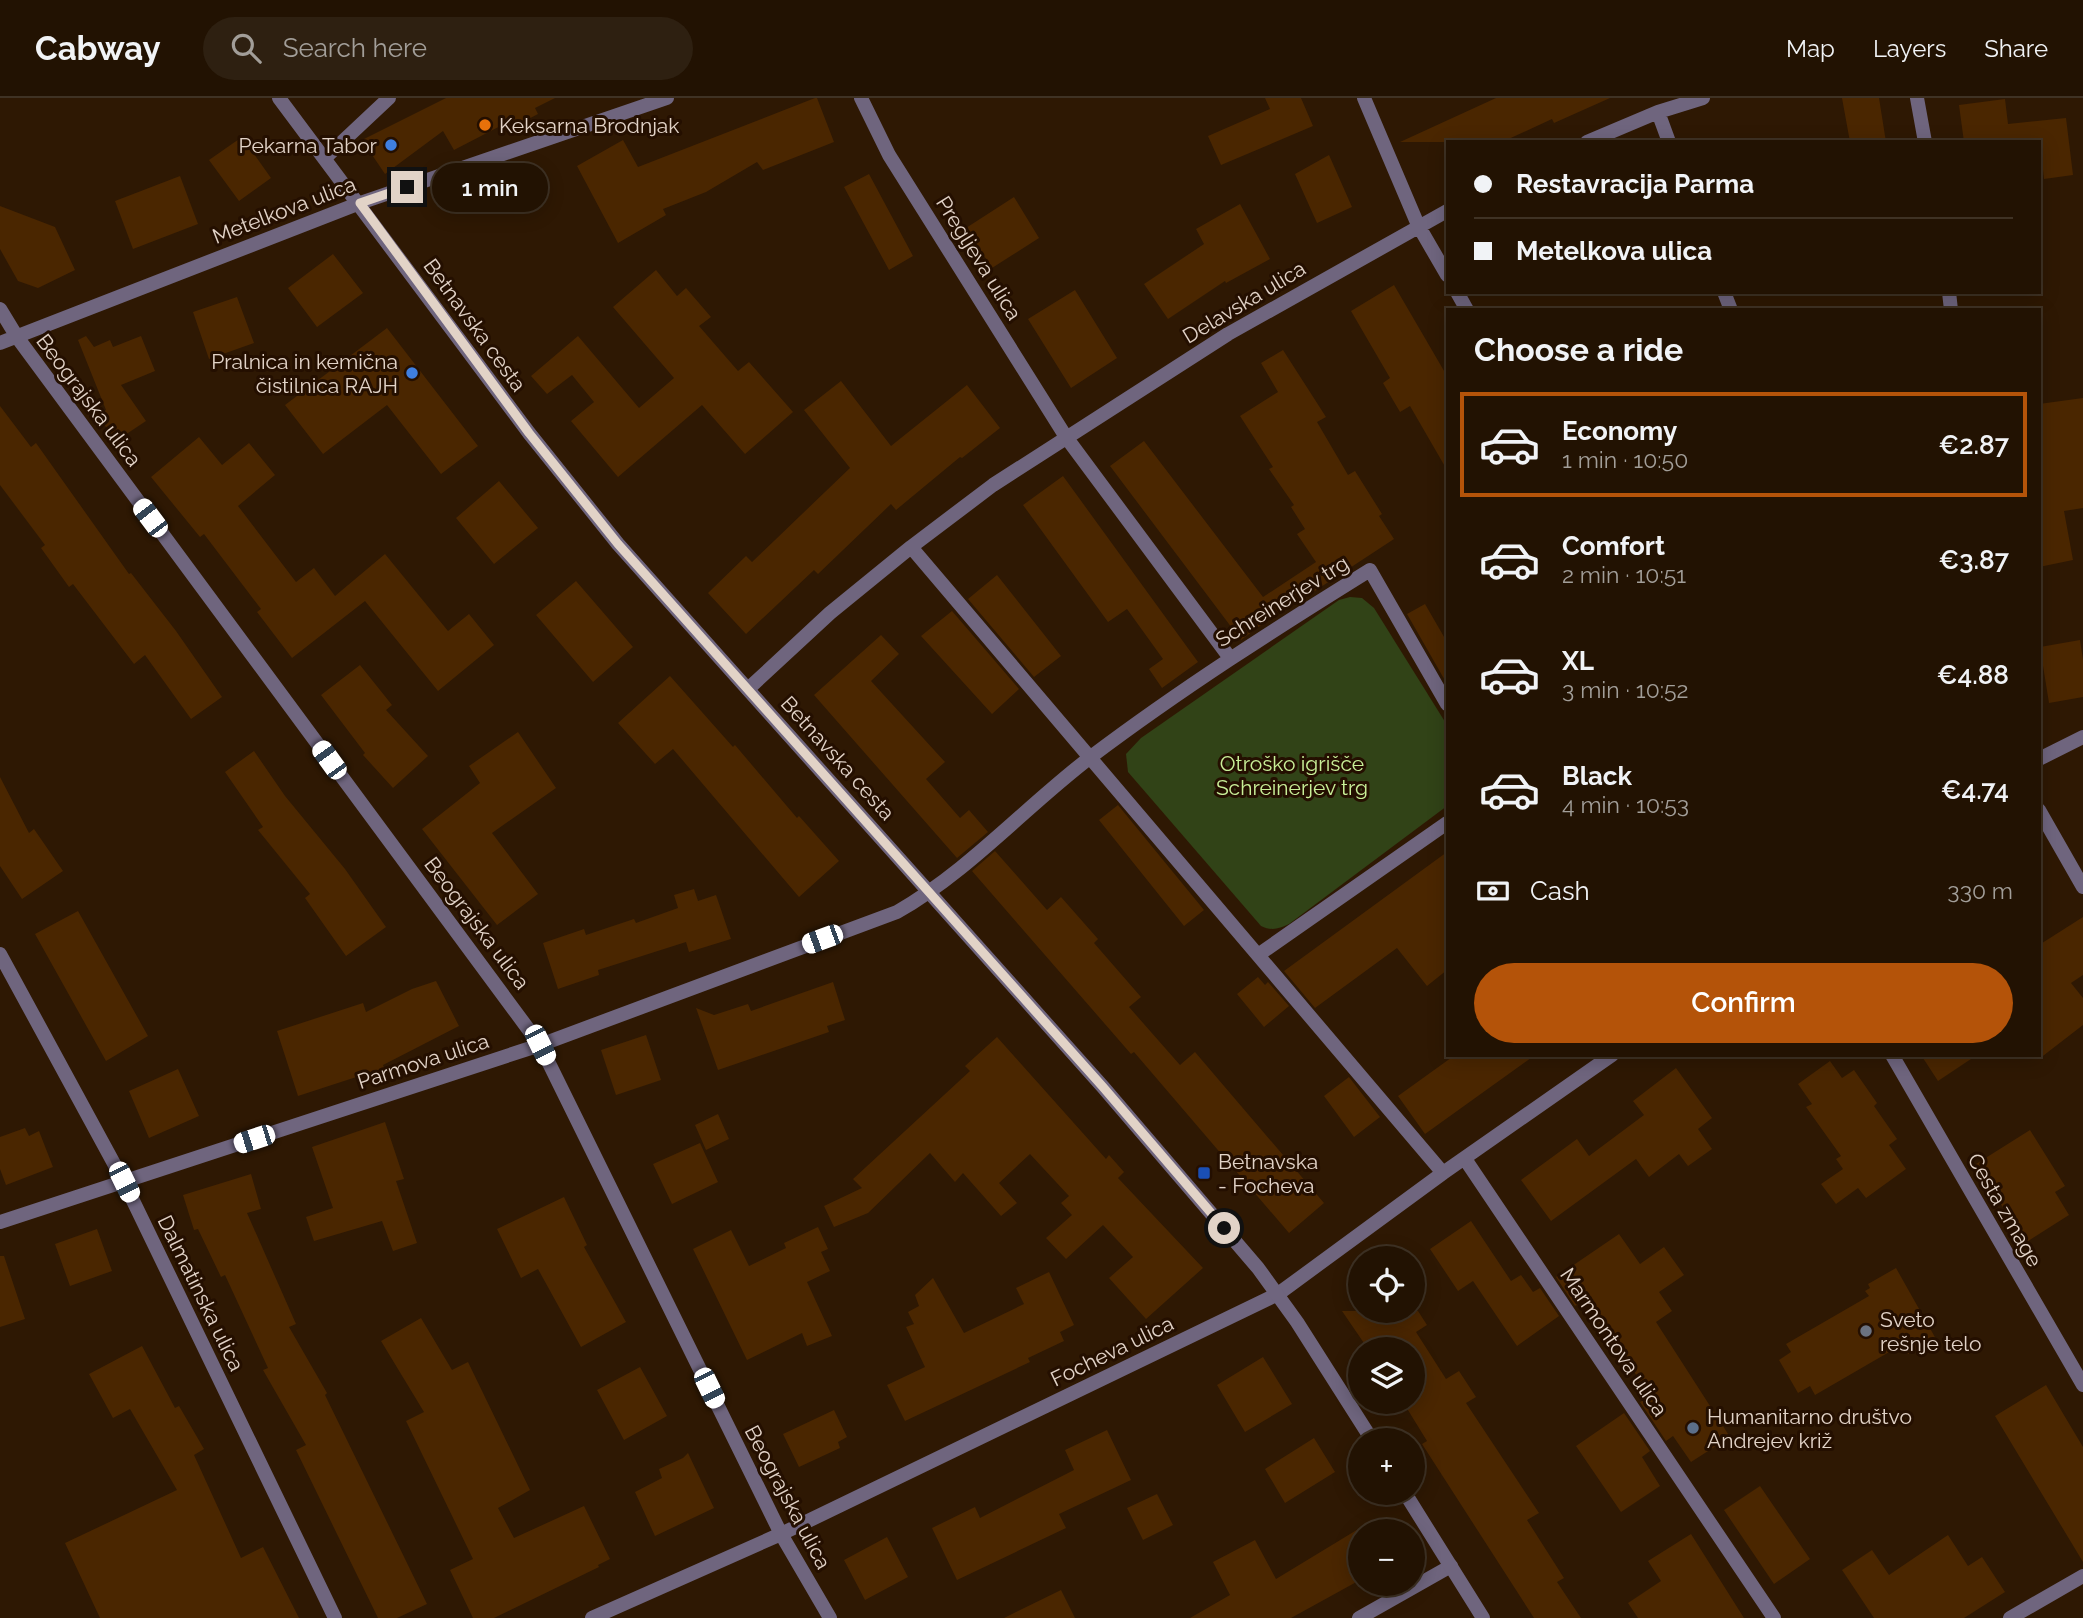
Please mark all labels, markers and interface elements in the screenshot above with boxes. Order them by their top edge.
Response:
search box [203,17,693,80]
text: Cabway [35,29,161,68]
icon: search [227,29,265,67]
text: Search here [283,33,427,63]
text: Map [1786,34,1835,63]
text: Layers [1873,34,1946,63]
text: Share [1984,34,2048,63]
place label: Keksarna Brodnjak [499,113,679,138]
marker: Keksarna Brodnjak [477,117,493,133]
place label: Pekarna Tabor [239,133,378,158]
marker: Pekarna Tabor [383,137,399,153]
callout: 1 min [432,162,547,212]
text: Restavracija Parma [1516,169,1754,199]
street label: Metelkova ulica [209,171,359,249]
route end [391,171,423,203]
text: 1 min [461,174,519,201]
street label: Pregljeva ulica [931,191,1027,325]
text: Metelkova ulica [1516,236,1712,266]
street label: Betnavska cesta [418,254,532,396]
street label: Delavska ulica [1178,256,1310,348]
street label: Beograjska ulica [31,329,147,471]
text: Choose a ride [1474,331,1683,368]
place label: Pralnica in kemična čistilnica RAJH [211,349,398,398]
marker: Pralnica in kemična čistilnica RAJH [404,365,420,381]
icon: car [1478,413,1541,476]
text: Economy [1562,416,1677,446]
text: €2.87 [1939,430,2009,460]
text: 1 min · 10:50 [1562,446,1688,473]
car [129,495,172,541]
icon: car [1478,528,1541,591]
text: Comfort [1562,531,1665,561]
text: €3.87 [1939,545,2009,575]
street label: Schreinerjev trg [1211,550,1353,652]
text: 2 min · 10:51 [1562,561,1686,588]
icon: car [1478,643,1541,706]
text: XL [1562,646,1594,676]
text: €4.88 [1937,660,2009,690]
text: 3 min · 10:52 [1562,676,1689,703]
street label: Betnavska cesta [776,691,900,825]
car [309,737,350,783]
park label: Otroško igrišče Schreinerjev trg [1216,751,1368,800]
icon: car [1478,758,1541,821]
text: Black [1562,761,1632,791]
text: €4.74 [1941,775,2009,805]
text: 4 min · 10:53 [1562,791,1689,818]
street label: Beograjska ulica [419,852,535,994]
icon: cash [1474,872,1512,910]
text: Cash [1530,876,1590,906]
text: 330 m [1947,877,2013,904]
car [799,922,846,956]
button: Confirm [1474,963,2013,1043]
car [522,1022,559,1068]
street label: Parmova ulica [354,1028,492,1094]
car [231,1123,278,1155]
place label: Betnavska - Focheva [1218,1149,1318,1198]
street label: Cesta zmage [1962,1149,2048,1271]
car [106,1159,143,1205]
marker: Betnavska - Focheva [1196,1165,1212,1181]
street label: Dalmatinska ulica [152,1211,250,1375]
route start [1208,1212,1240,1244]
map controls [1348,1246,1425,1596]
button: locate [1348,1246,1425,1323]
street label: Marmontova ulica [1555,1263,1673,1421]
place label: Sveto rešnje telo [1880,1307,1982,1356]
street label: Focheva ulica [1047,1311,1177,1391]
marker: Sveto rešnje telo [1858,1323,1874,1339]
button: layers [1348,1337,1425,1414]
car [691,1365,728,1411]
place label: Humanitarno društvo Andrejev križ [1707,1404,1912,1453]
marker: Humanitarno društvo Andrejev križ [1685,1420,1701,1436]
street label: Beograjska ulica [740,1421,836,1573]
button: + [1348,1428,1425,1505]
button: − [1348,1519,1425,1596]

